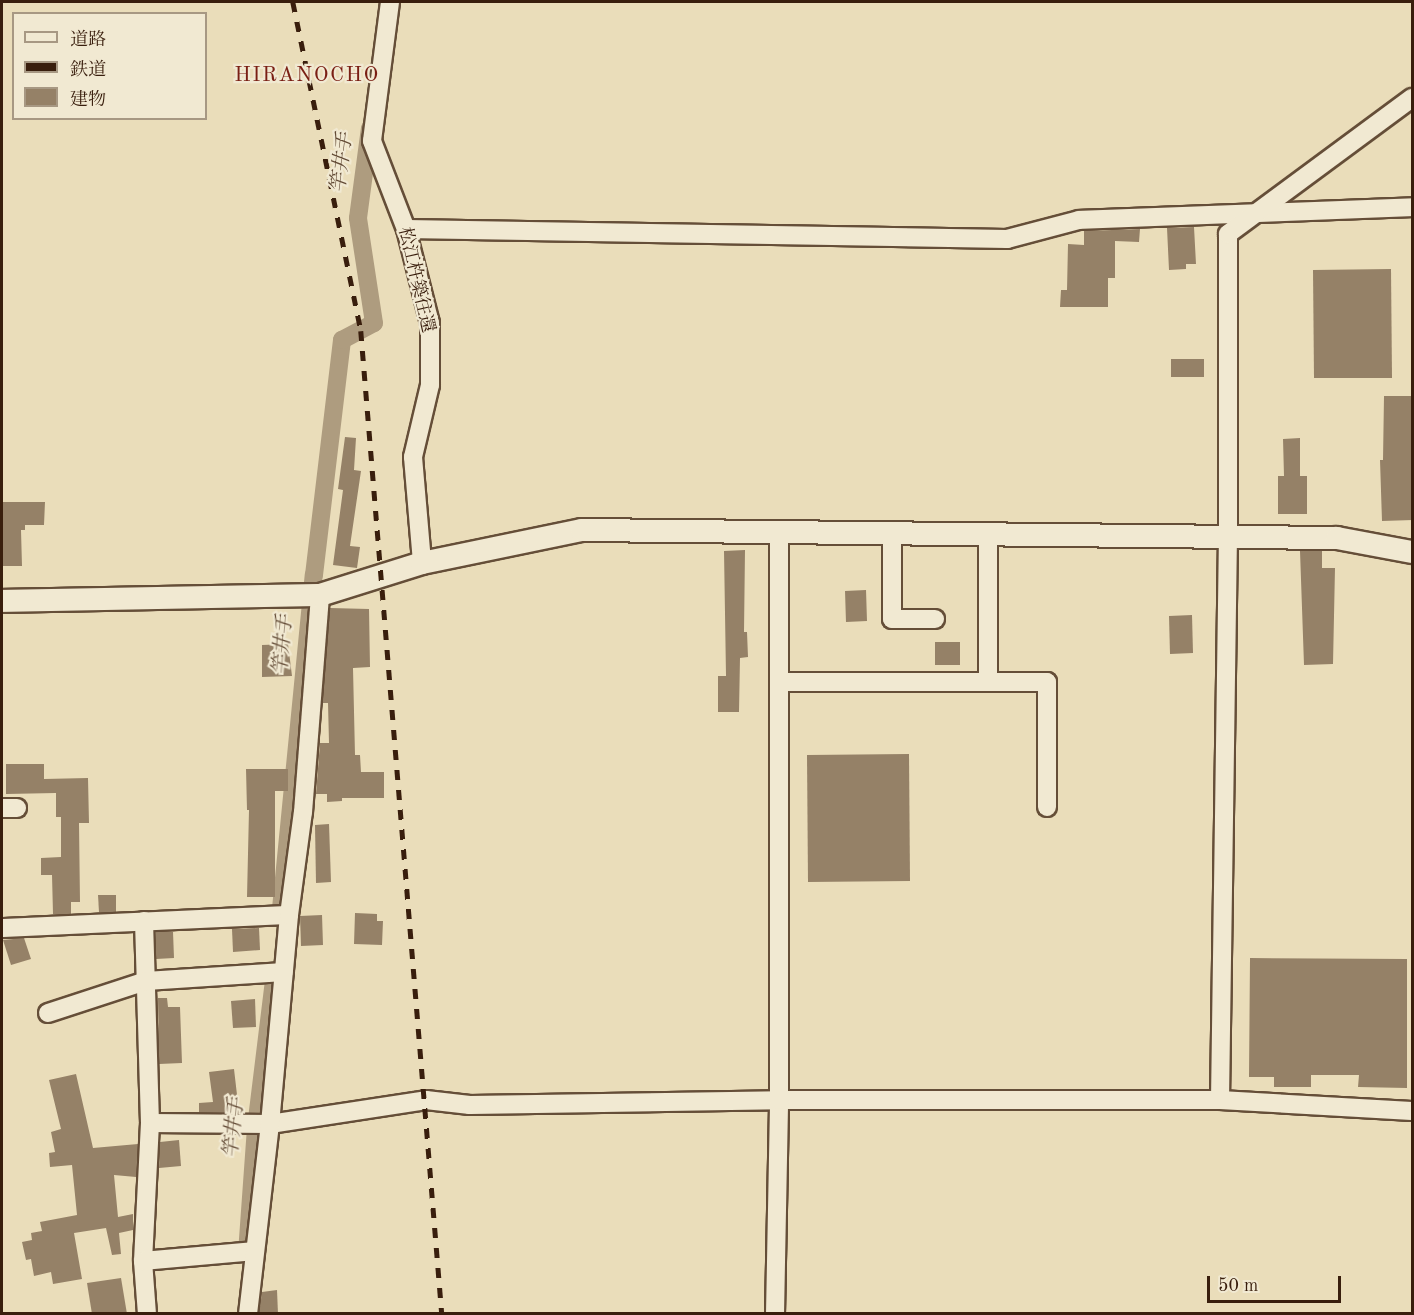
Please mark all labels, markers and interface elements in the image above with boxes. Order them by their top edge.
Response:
legend [12,12,207,120]
text: 道路 [70,31,106,49]
text: 鉄道 [70,61,106,79]
district label: HIRANOCHO [234,63,380,89]
text: 建物 [70,91,106,109]
water label: 竿井手 [327,132,359,194]
street label: 松江杵築往還 [393,225,439,335]
water label: 竿井手 [269,614,299,676]
water label: 竿井手 [220,1097,250,1159]
scale bar [1210,1264,1344,1302]
text: 50 m [1218,1277,1258,1295]

